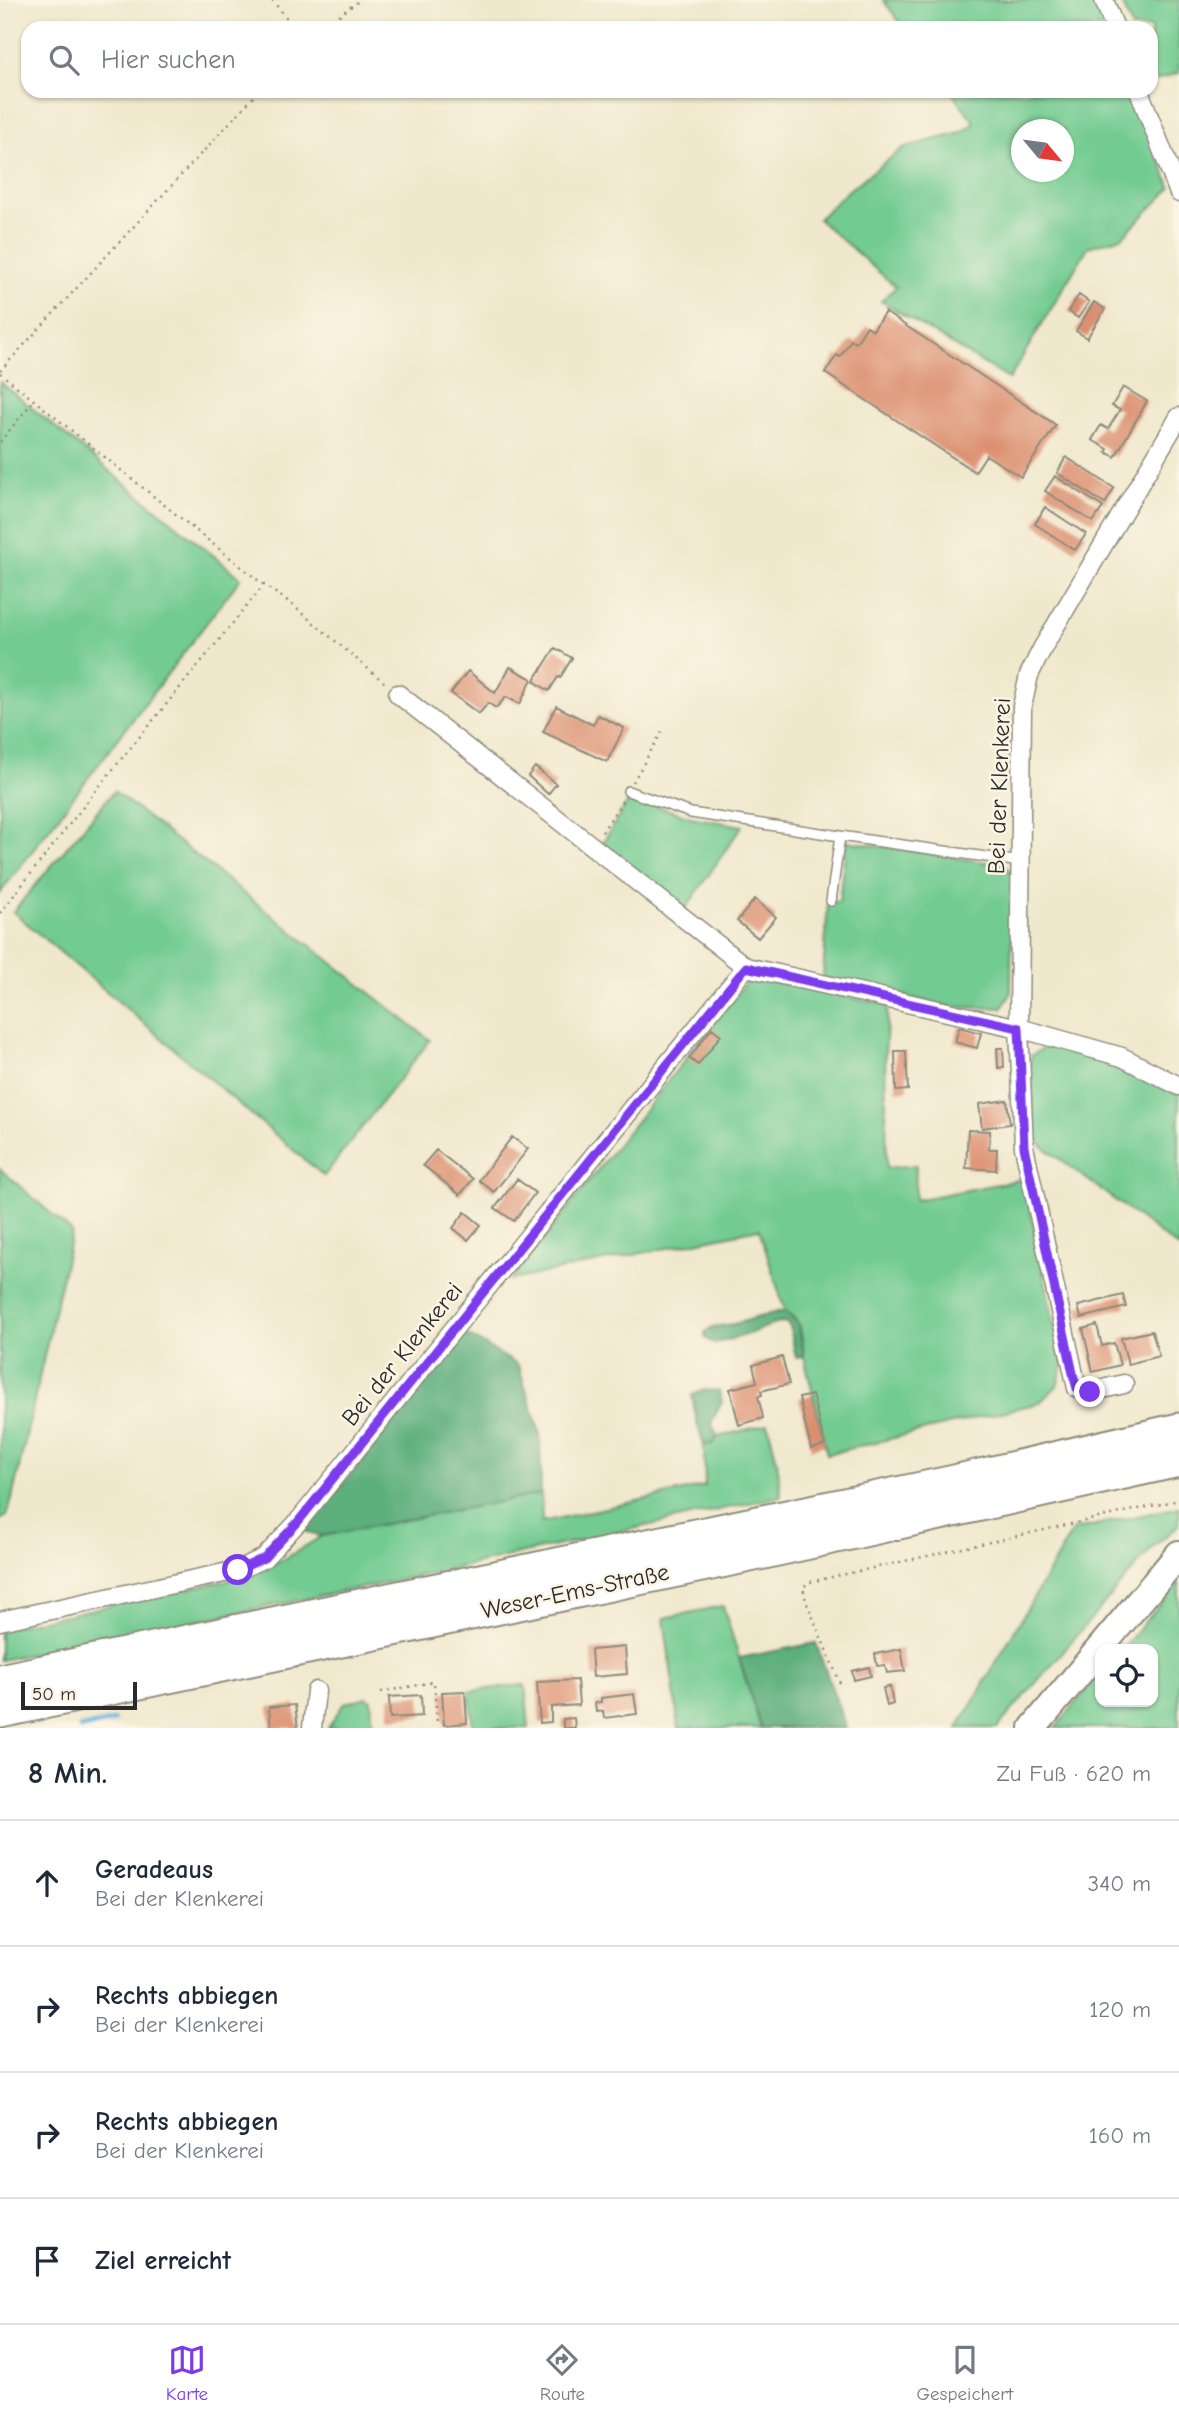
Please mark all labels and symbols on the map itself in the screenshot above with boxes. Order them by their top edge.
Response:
north arrow [1011,119,1074,182]
street label: Bei der Klenkerei [982,697,1016,875]
street label: Bei der Klenkerei [336,1277,468,1431]
route end [1074,1376,1105,1407]
route start [222,1554,253,1585]
street label: Weser-Ems-Straße [478,1557,672,1625]
scale bar [21,1679,136,1711]

